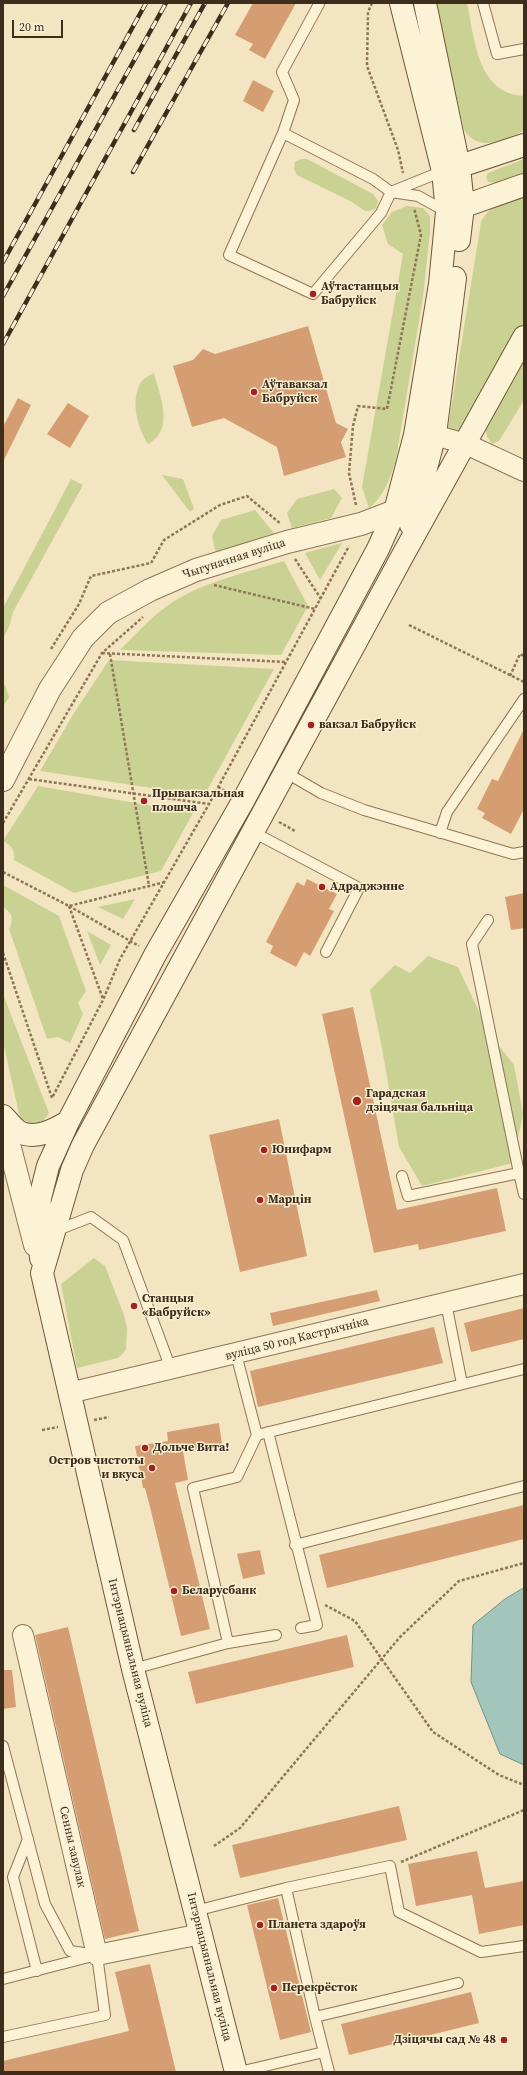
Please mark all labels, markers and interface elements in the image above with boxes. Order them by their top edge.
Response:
scale bar [14,12,65,38]
text: 20 m [19,19,45,35]
place label: Аўтастанцыя Бабруйск [321,280,399,308]
marker: Аўтастанцыя Бабруйск [308,289,318,299]
place label: Аўтавакзал Бабруйск [262,378,328,406]
marker: Аўтавакзал Бабруйск [249,387,259,397]
street label: Чыгуначная вуліца [181,536,287,582]
place label: вакзал Бабруйск [319,718,416,732]
marker: вакзал Бабруйск [306,720,316,730]
place label: Прывакзальная плошча [152,787,244,815]
marker: Прывакзальная плошча [139,796,149,806]
place label: Адраджэнне [330,880,404,894]
marker: Адраджэнне [317,882,327,892]
place label: Гарадская дзіцячая бальніца [366,1087,473,1115]
marker: Гарадская дзіцячая бальніца [351,1095,363,1107]
place label: Юнифарм [272,1143,332,1157]
marker: Юнифарм [259,1145,269,1155]
place label: Марцін [268,1193,311,1207]
marker: Марцін [255,1195,265,1205]
place label: Станцыя «Бабруйск» [142,1292,211,1320]
marker: Станцыя «Бабруйск» [129,1301,139,1311]
street label: вуліца 50 год Кастрычніка [224,1314,370,1364]
place label: Дольче Вита! [153,1441,229,1455]
marker: Дольче Вита! [140,1443,150,1453]
place label: Остров чистоты и вкуса [49,1454,144,1482]
marker: Остров чистоты и вкуса [147,1463,157,1473]
street label: Інтэрнацыянальная вуліца [105,1577,155,1729]
place label: Беларусбанк [182,1584,256,1598]
marker: Беларусбанк [169,1586,179,1596]
street label: Сенны завулак [56,1805,88,1889]
street label: Інтэрнацыянальная вуліца [184,1891,234,2043]
place label: Планета здароўя [268,1918,366,1932]
marker: Планета здароўя [255,1920,265,1930]
place label: Перекрёсток [282,1981,357,1995]
marker: Перекрёсток [269,1983,279,1993]
place label: Дзіцячы сад № 48 [394,2033,496,2047]
marker: Дзіцячы сад № 48 [499,2035,509,2045]

